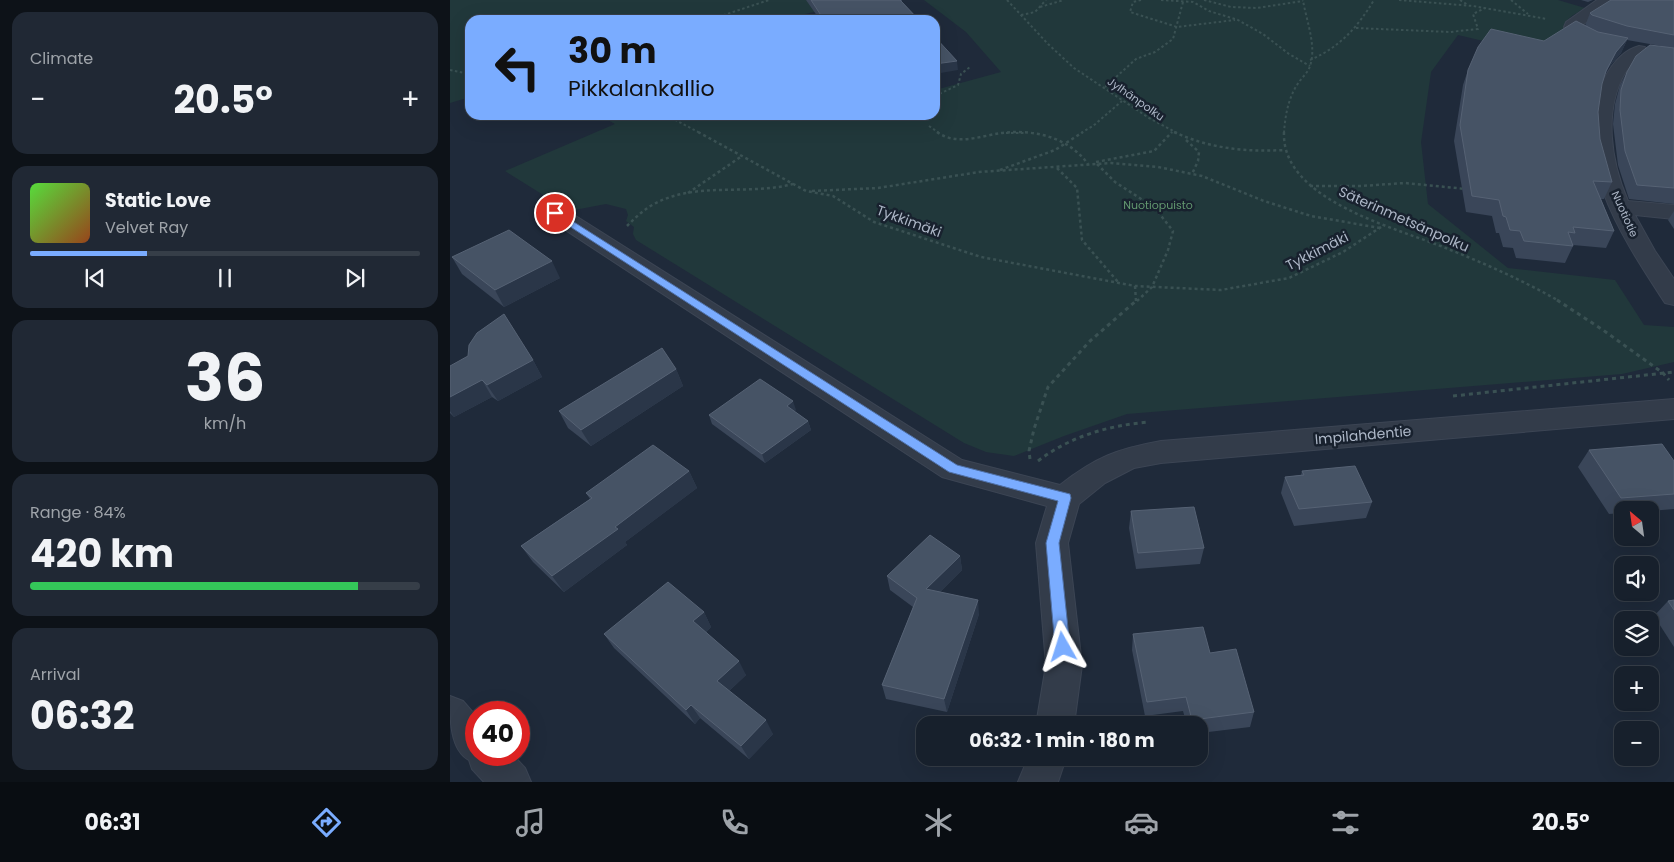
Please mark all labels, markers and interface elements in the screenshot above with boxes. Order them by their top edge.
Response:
text: 30 m [568,26,656,75]
icon: left [485,35,550,100]
text: Climate [30,47,93,70]
text: 20.5° [173,73,273,126]
text: Pikkalankallio [568,73,715,104]
street label: Jylhänpolku [1104,73,1168,125]
text: − [30,80,45,119]
text: + [401,80,420,119]
street label: Säterinmetsänpolku [1335,181,1473,257]
text: Static Love [105,187,211,214]
street label: Nuotiotie [1608,188,1642,240]
pin [534,192,576,234]
park label: Nuotiopuisto [1123,197,1193,213]
icon: arrive [541,199,569,227]
street label: Tykkimäki [874,200,944,242]
text: Velvet Ray [105,216,188,239]
street label: Tykkimäki [1282,227,1352,275]
icon: previous [81,264,109,292]
icon: pause [211,264,239,292]
icon: next [341,264,369,292]
text: 36 [185,333,265,424]
text: km/h [204,412,246,435]
street label: Impilahdentie [1314,421,1412,449]
text: Range · 84% [30,501,126,524]
north arrow [1614,501,1659,546]
map controls [1614,501,1659,766]
text: 420 km [30,527,174,580]
button: sound [1614,556,1659,601]
button: layers [1614,611,1659,656]
position arrow [1036,620,1088,672]
text: Arrival [30,663,80,686]
button: + [1614,666,1659,711]
text: 06:32 [30,689,134,742]
speed limit sign: 40 [465,701,530,766]
button: − [1614,721,1659,766]
text: 06:32 · 1 min · 180 m [969,727,1155,754]
icon: directions [309,805,344,840]
icon: music [513,805,548,840]
icon: phone [717,805,752,840]
icon: climate [921,805,956,840]
icon: car [1124,805,1159,840]
icon: filters [1328,805,1363,840]
text: 06:31 [84,807,141,838]
text: 20.5° [1532,807,1590,838]

